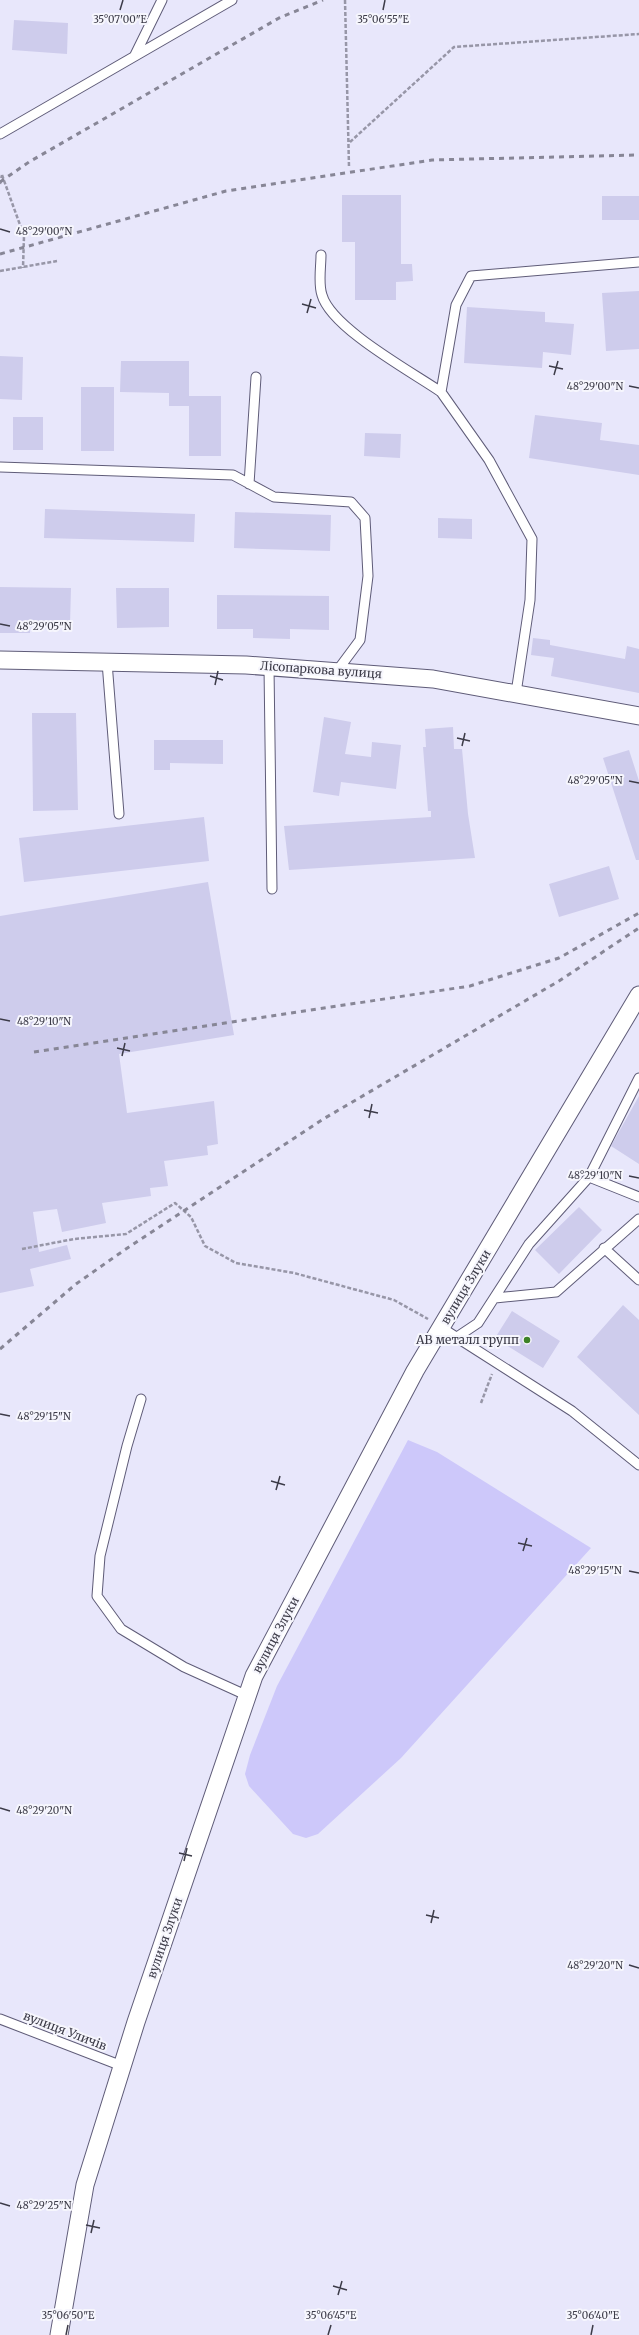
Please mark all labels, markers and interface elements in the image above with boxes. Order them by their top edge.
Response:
text: 35°07'00"E [93,13,147,26]
text: 35°06'55"E [357,13,409,26]
text: 48°29'00"N [16,225,72,238]
text: 48°29'00"N [567,380,623,393]
text: 48°29'05"N [16,620,72,633]
street label: Лісопаркова вулиця [260,658,382,681]
text: 48°29'05"N [567,774,623,787]
text: 48°29'10"N [17,1015,71,1028]
text: 48°29'10"N [568,1169,622,1182]
street label: вулиця Злуки [437,1247,494,1327]
place label: АВ металл групп [415,1332,519,1347]
marker: АВ металл групп [522,1335,532,1345]
text: 48°29'15"N [17,1410,71,1423]
text: 48°29'15"N [568,1564,622,1577]
street label: вулиця Злуки [249,1594,302,1676]
text: 48°29'20"N [16,1804,72,1817]
street label: вулиця Злуки [144,1896,185,1980]
text: 48°29'20"N [567,1959,623,1972]
street label: вулиця Уличів [21,2008,109,2053]
text: 48°29'25"N [17,2199,72,2212]
text: 35°06'50"E [42,2309,95,2322]
text: 35°06'45"E [306,2309,357,2322]
text: 35°06'40"E [567,2309,620,2322]

